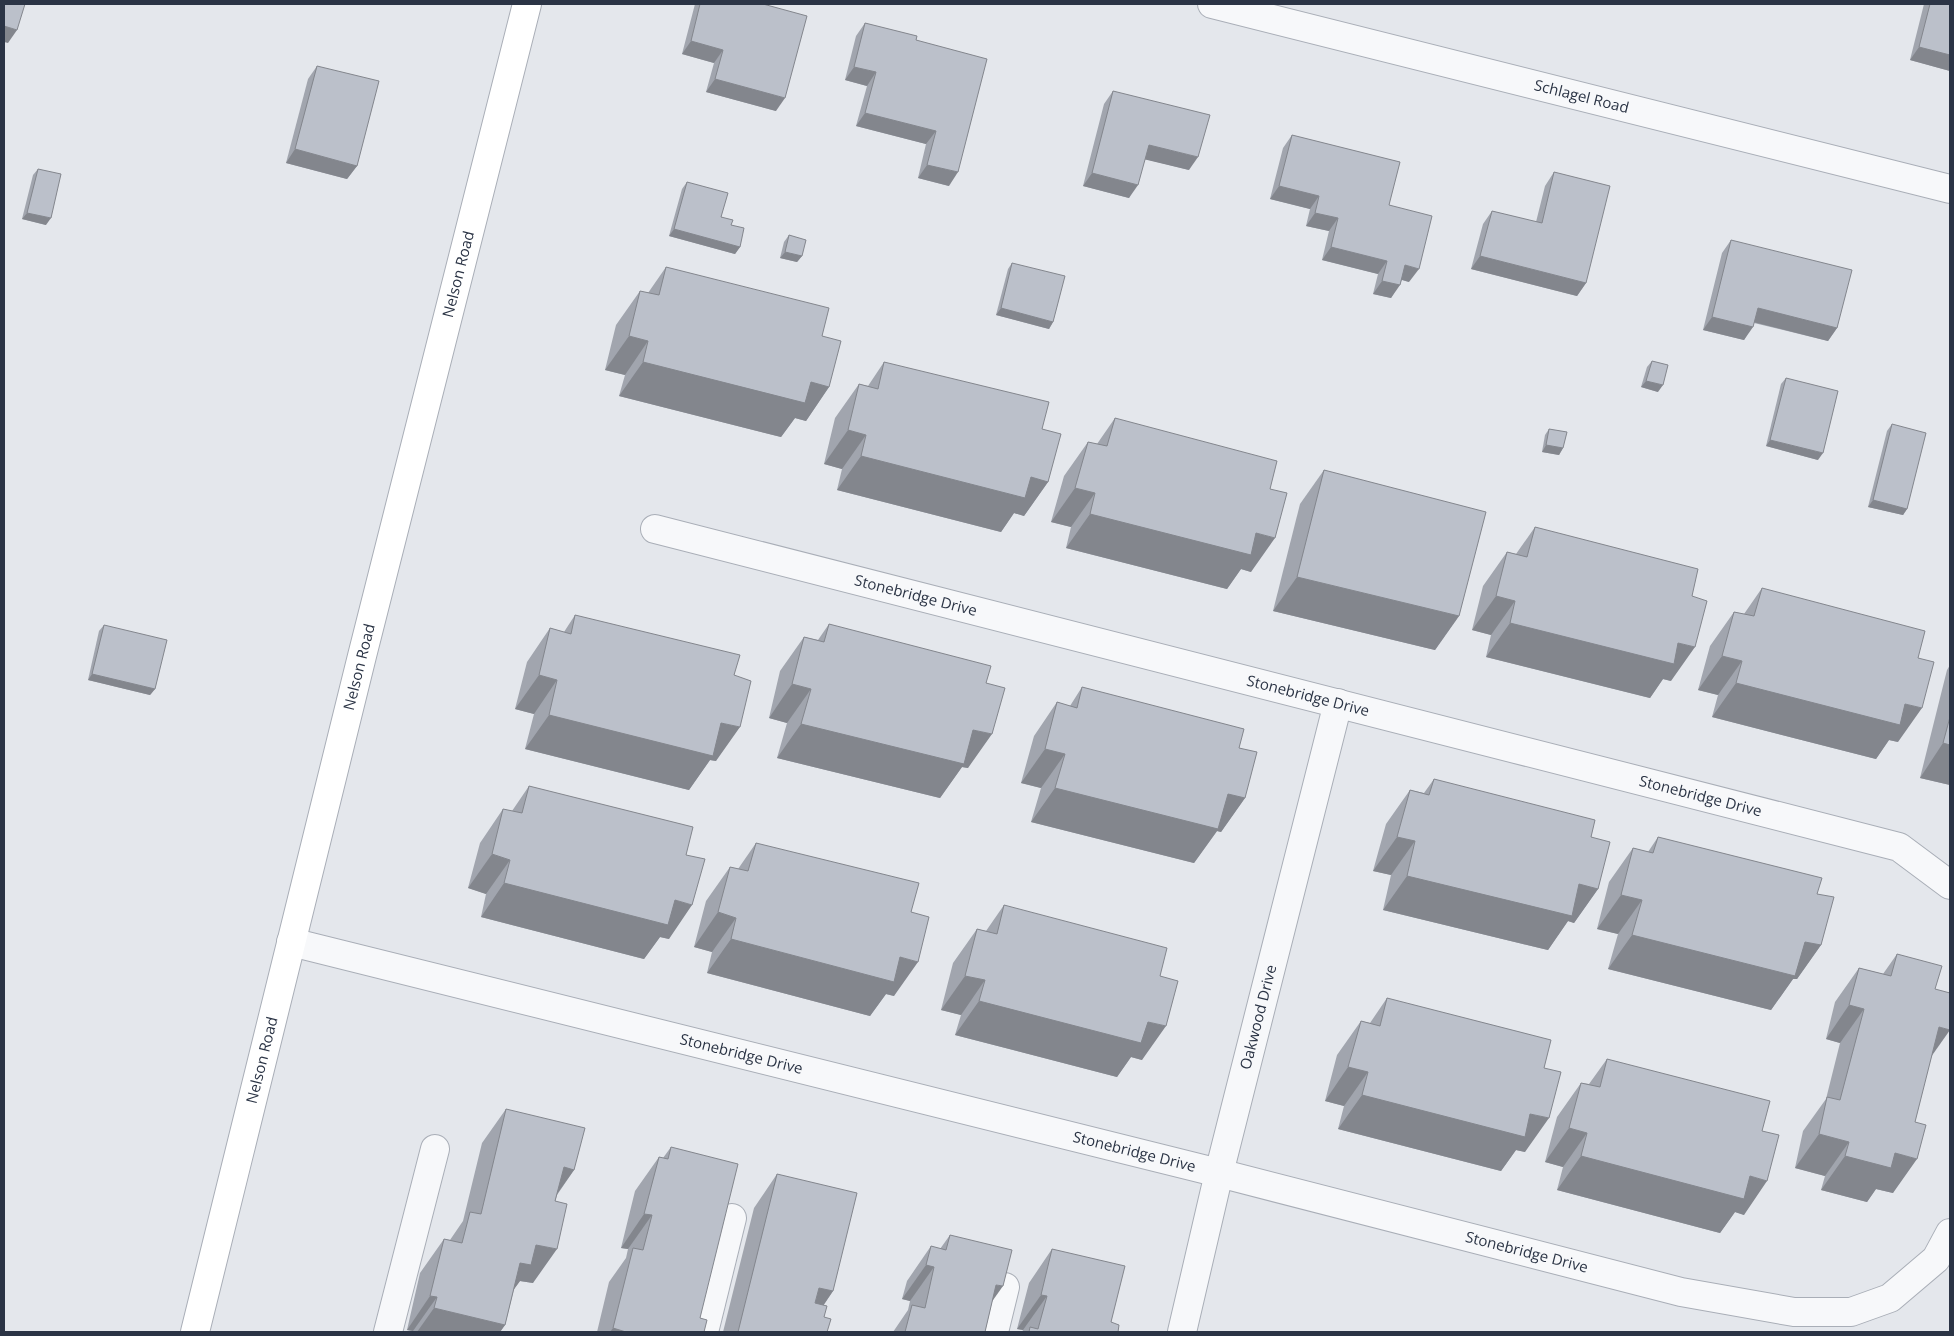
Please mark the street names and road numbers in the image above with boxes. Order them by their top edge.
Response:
street label: Schlagel Road [1532,74,1631,117]
street label: Nelson Road [437,229,478,320]
street label: Stonebridge Drive [852,569,979,620]
street label: Nelson Road [338,621,379,712]
street label: Stonebridge Drive [1245,670,1372,720]
street label: Stonebridge Drive [1637,770,1764,821]
street label: Oakwood Drive [1235,962,1280,1071]
street label: Nelson Road [241,1014,282,1105]
street label: Stonebridge Drive [678,1028,805,1078]
street label: Stonebridge Drive [1071,1126,1198,1176]
street label: Stonebridge Drive [1463,1226,1590,1277]

